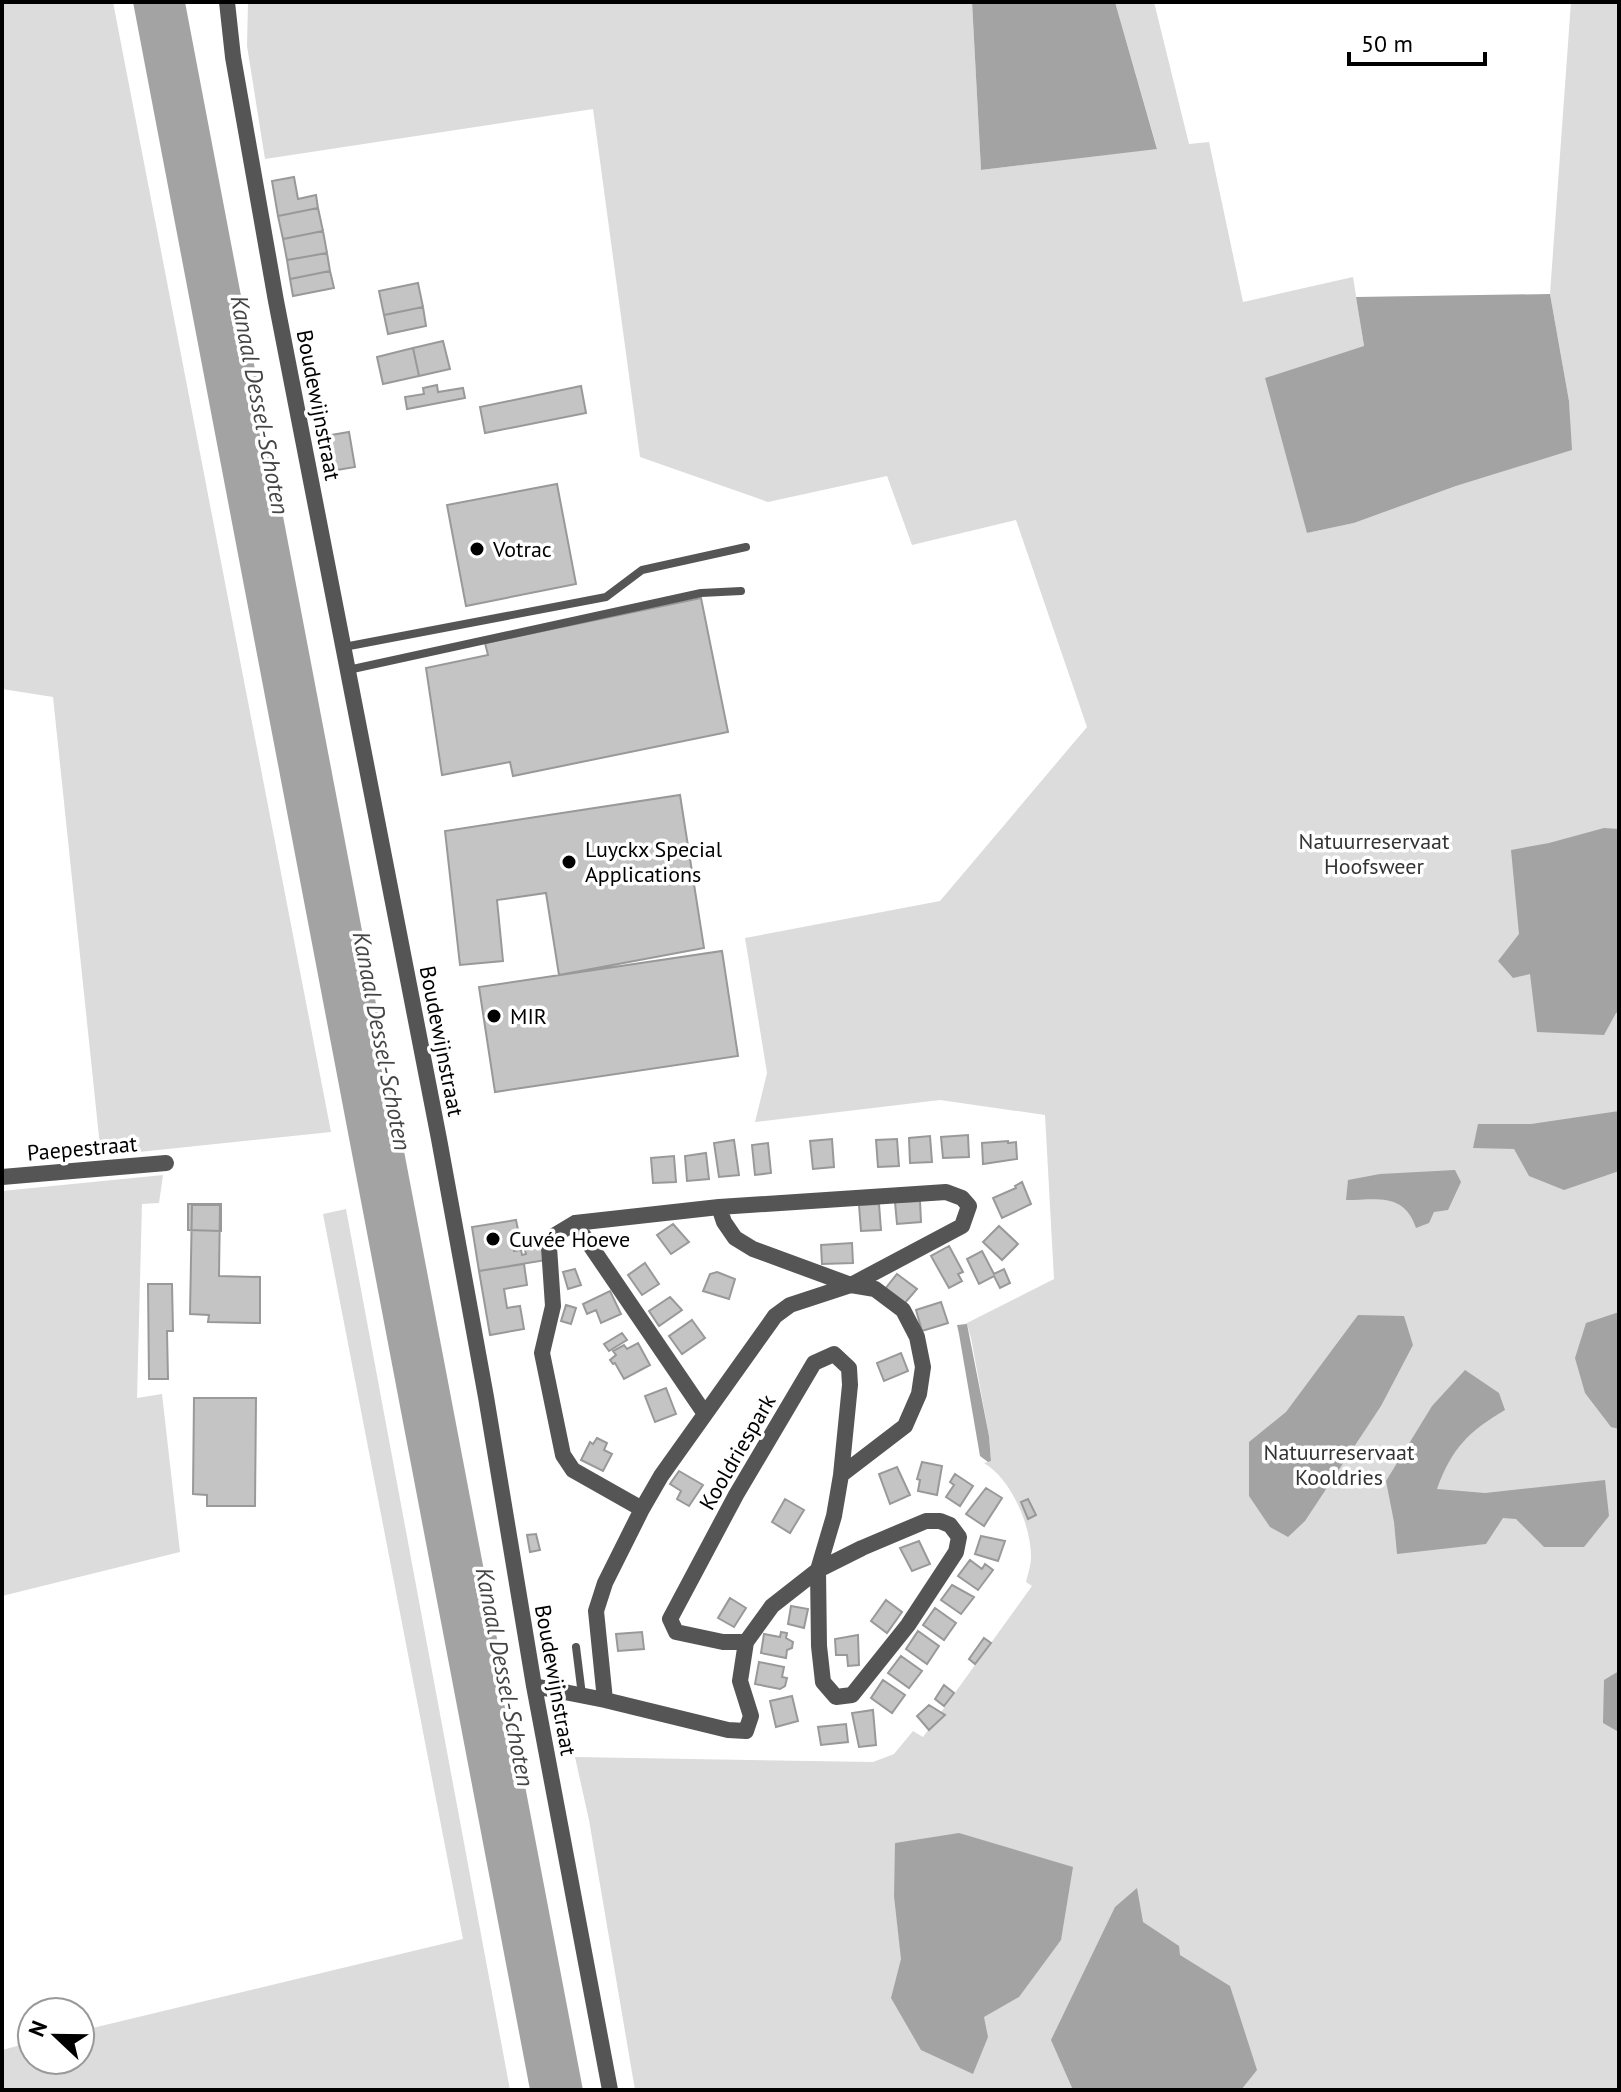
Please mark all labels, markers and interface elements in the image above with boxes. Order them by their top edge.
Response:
scale bar [1349,16,1485,66]
text: 50 m [1361,28,1413,59]
water label: Kanaal Dessel-Schoten [224,293,296,517]
street label: Boudewijnstraat [291,327,347,483]
place label: Votrac [492,535,552,563]
marker: Votrac [468,540,486,558]
park label: Natuurreservaat Hoofsweer [1299,827,1450,880]
place label: Luyckx Special Applications [585,835,723,888]
marker: Luyckx Special Applications [560,853,578,871]
water label: Kanaal Dessel-Schoten [346,929,418,1153]
street label: Boudewijnstraat [414,963,470,1119]
place label: MIR [510,1002,547,1030]
marker: MIR [485,1007,503,1025]
street label: Paepestraat [26,1129,139,1167]
place label: Cuvée Hoeve [509,1225,630,1253]
marker: Cuvée Hoeve [484,1230,502,1248]
street label: Kooldriespark [693,1389,782,1515]
park label: Natuurreservaat Kooldries [1264,1438,1415,1491]
water label: Kanaal Dessel-Schoten [469,1565,541,1789]
street label: Boudewijnstraat [529,1602,583,1758]
north arrow [16,1996,96,2076]
text: N [22,2017,53,2040]

